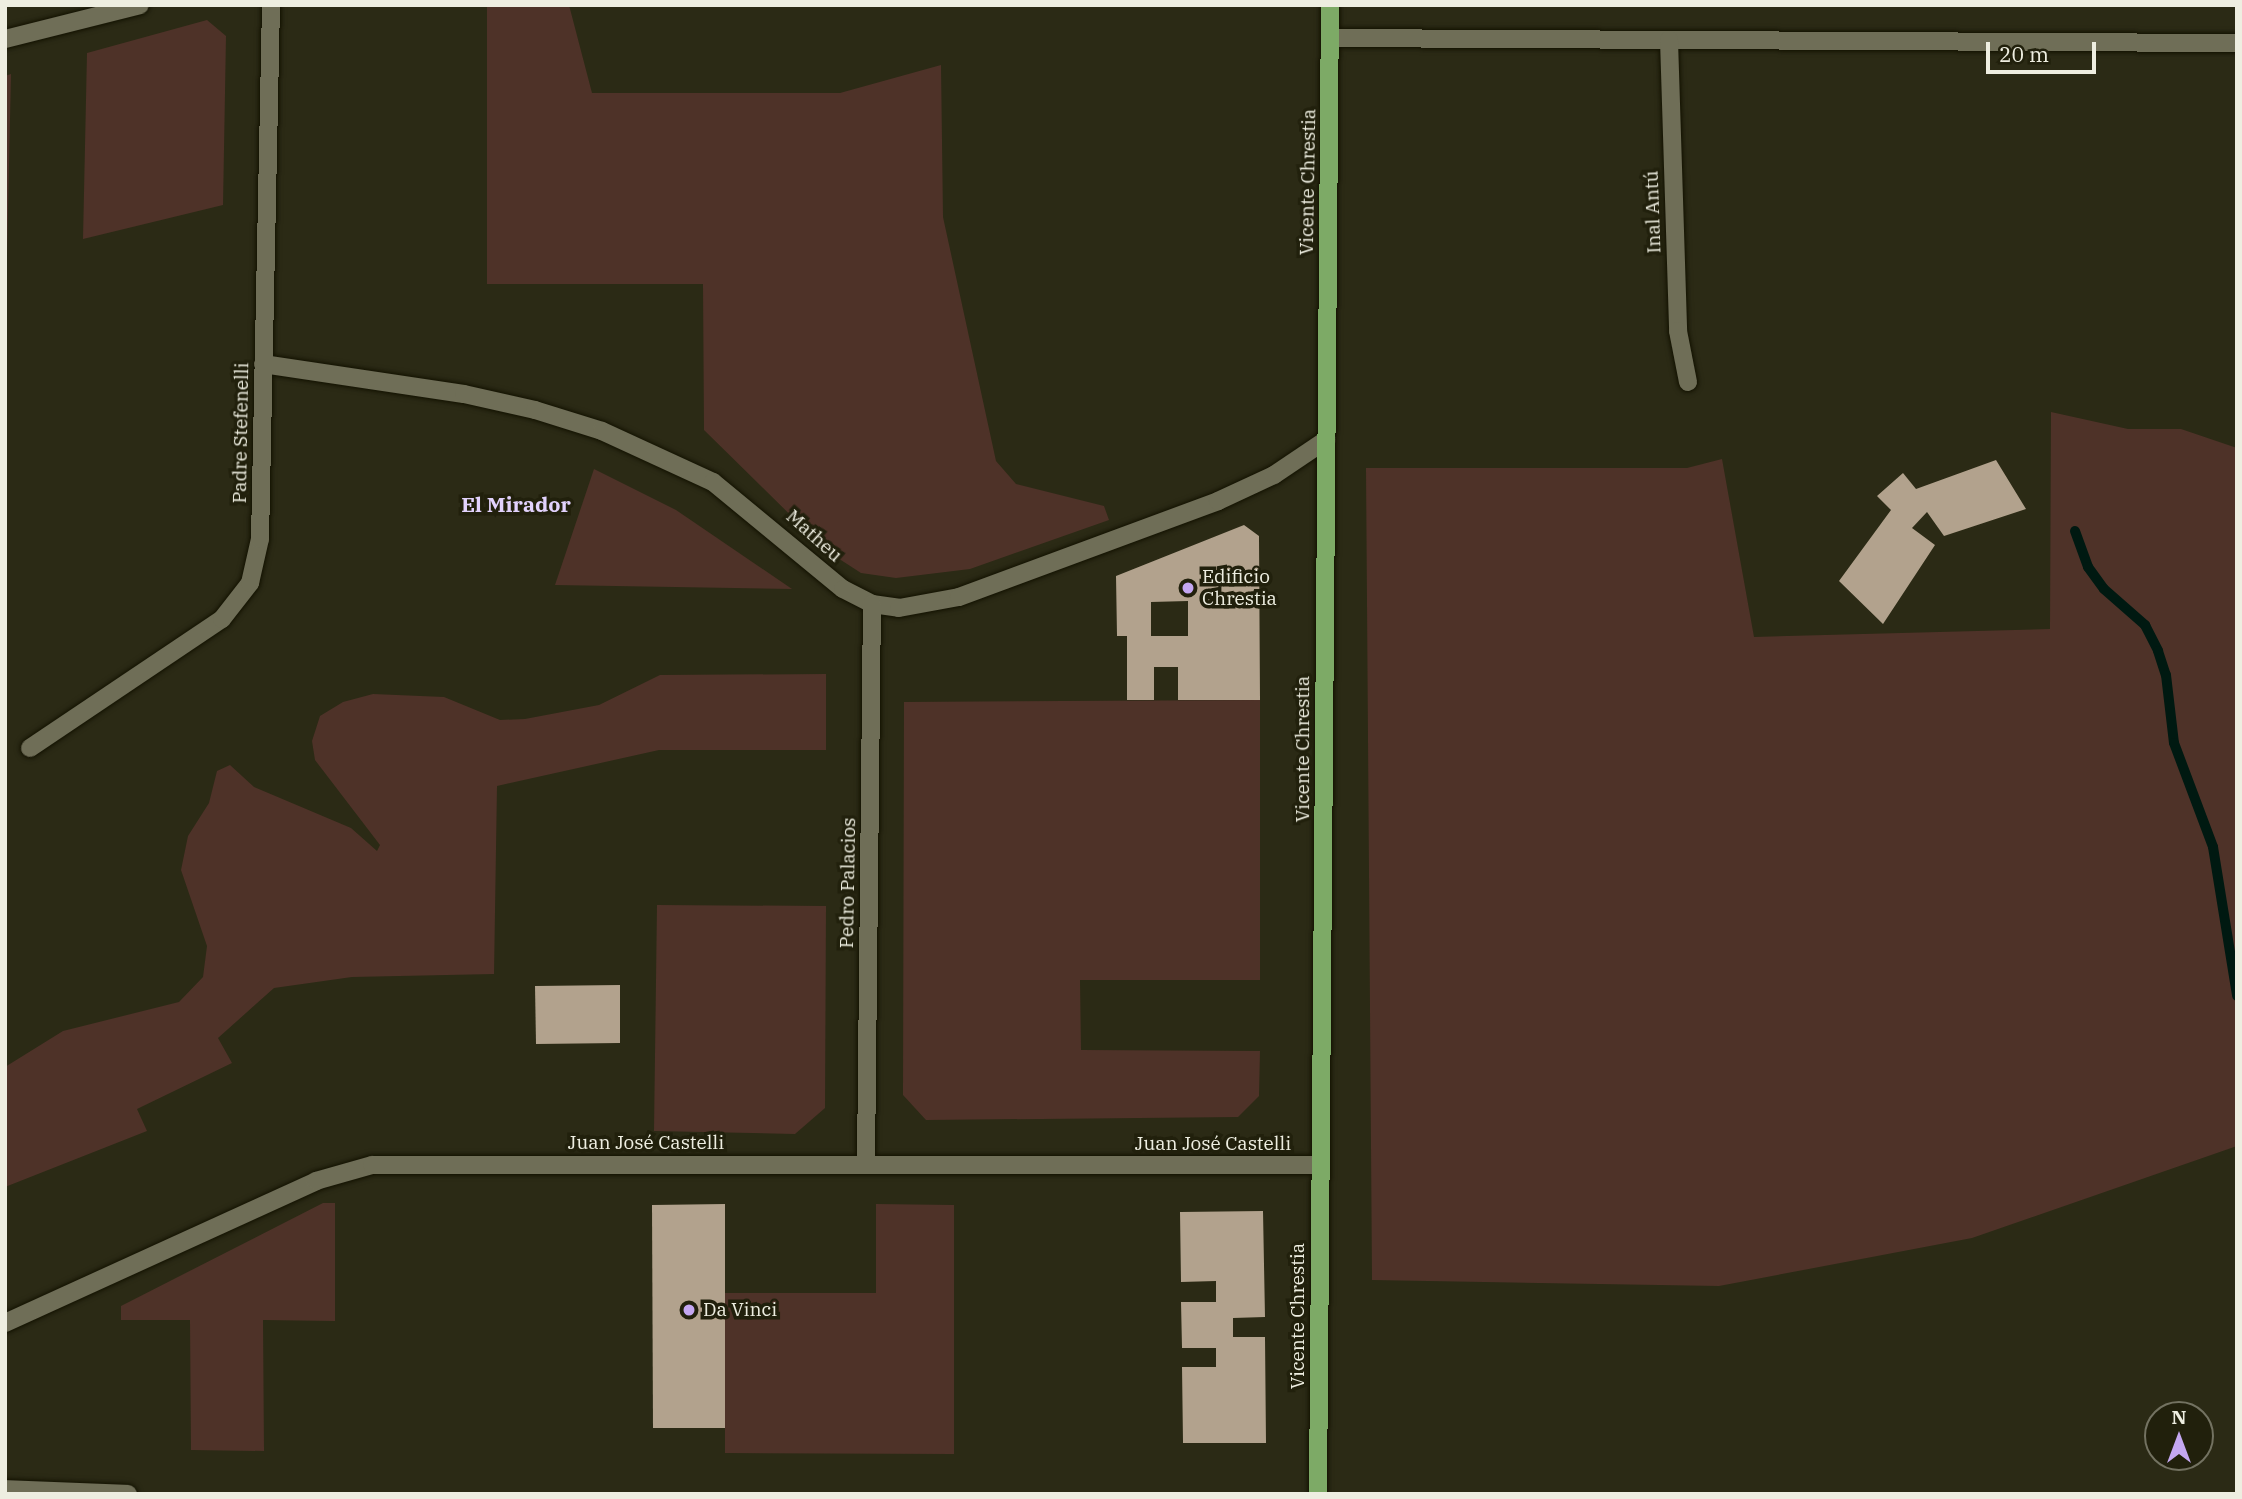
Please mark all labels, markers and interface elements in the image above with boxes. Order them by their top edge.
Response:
scale bar [1990,28,2100,72]
text: 20 m [1999,40,2049,68]
street label: Vicente Chrestia [1295,109,1321,255]
street label: Inal Antú [1640,170,1666,254]
street label: Padre Stefenelli [228,362,254,504]
district label: El Mirador [461,491,571,517]
street label: Matheu [781,505,847,567]
place label: Edificio Chrestia [1202,566,1277,610]
marker: Edificio Chrestia [1180,580,1196,596]
street label: Vicente Chrestia [1292,676,1314,822]
street label: Pedro Palacios [835,817,861,949]
street label: Juan José Castelli [568,1132,724,1154]
street label: Juan José Castelli [1135,1133,1291,1155]
street label: Vicente Chrestia [1287,1243,1309,1389]
place label: Da Vinci [703,1299,777,1321]
marker: Da Vinci [681,1302,697,1318]
north arrow [2144,1401,2214,1471]
text: N [2171,1405,2187,1429]

